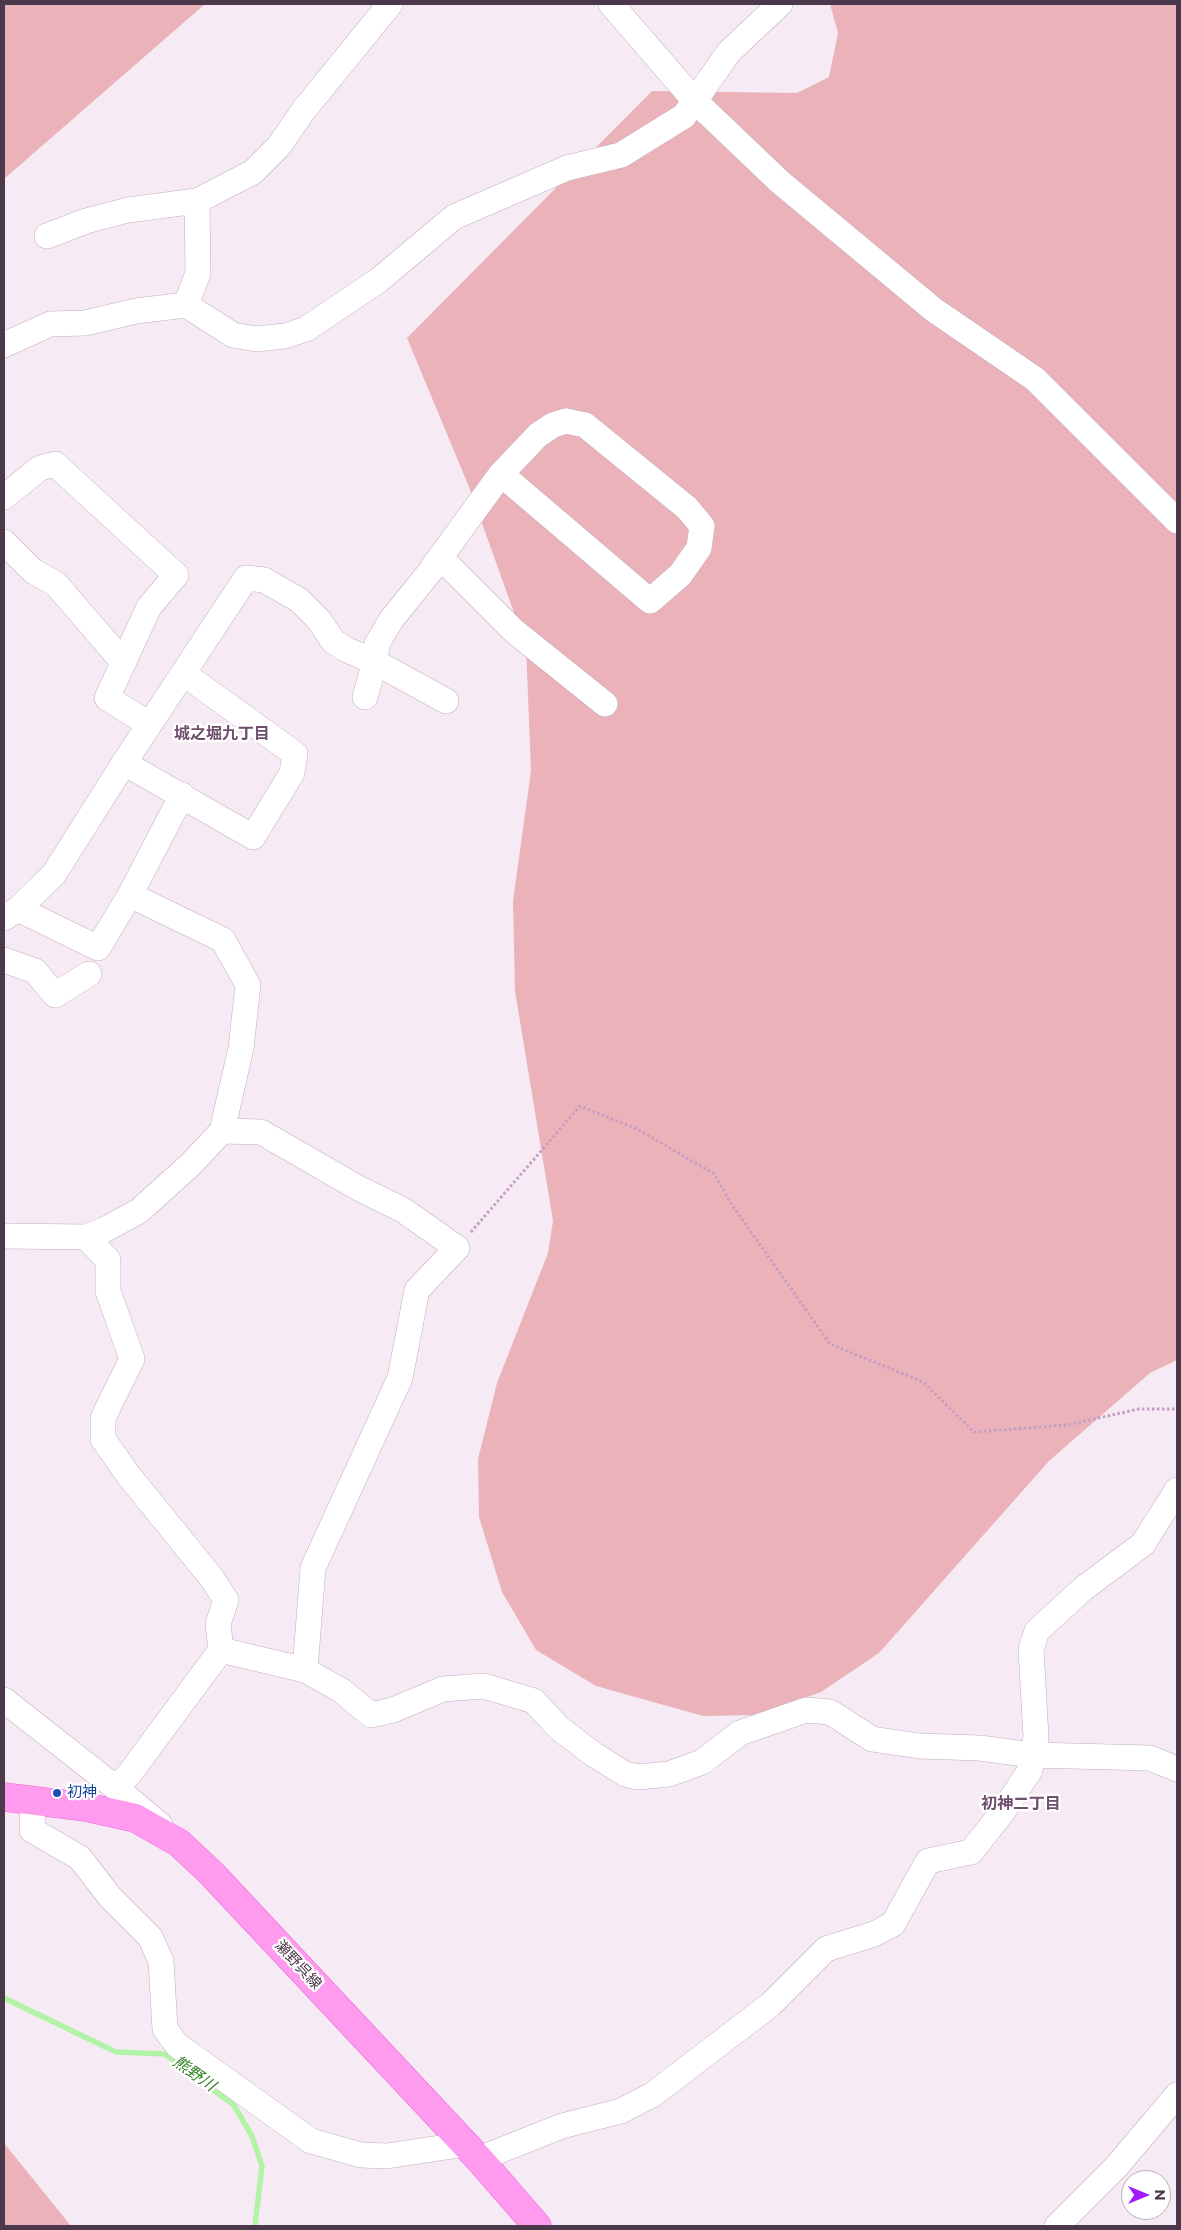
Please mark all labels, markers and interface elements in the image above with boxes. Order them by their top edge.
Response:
district label: 城之堀九丁目 [174,724,270,744]
place label: 初神 [67,1784,97,1802]
marker: 初神 [51,1787,63,1799]
district label: 初神二丁目 [981,1794,1061,1814]
street label: 瀬野呉線 [271,1937,325,1993]
water label: 熊野川 [169,2052,219,2096]
north arrow [1121,2170,1171,2220]
text: N [1151,2189,1169,2201]

